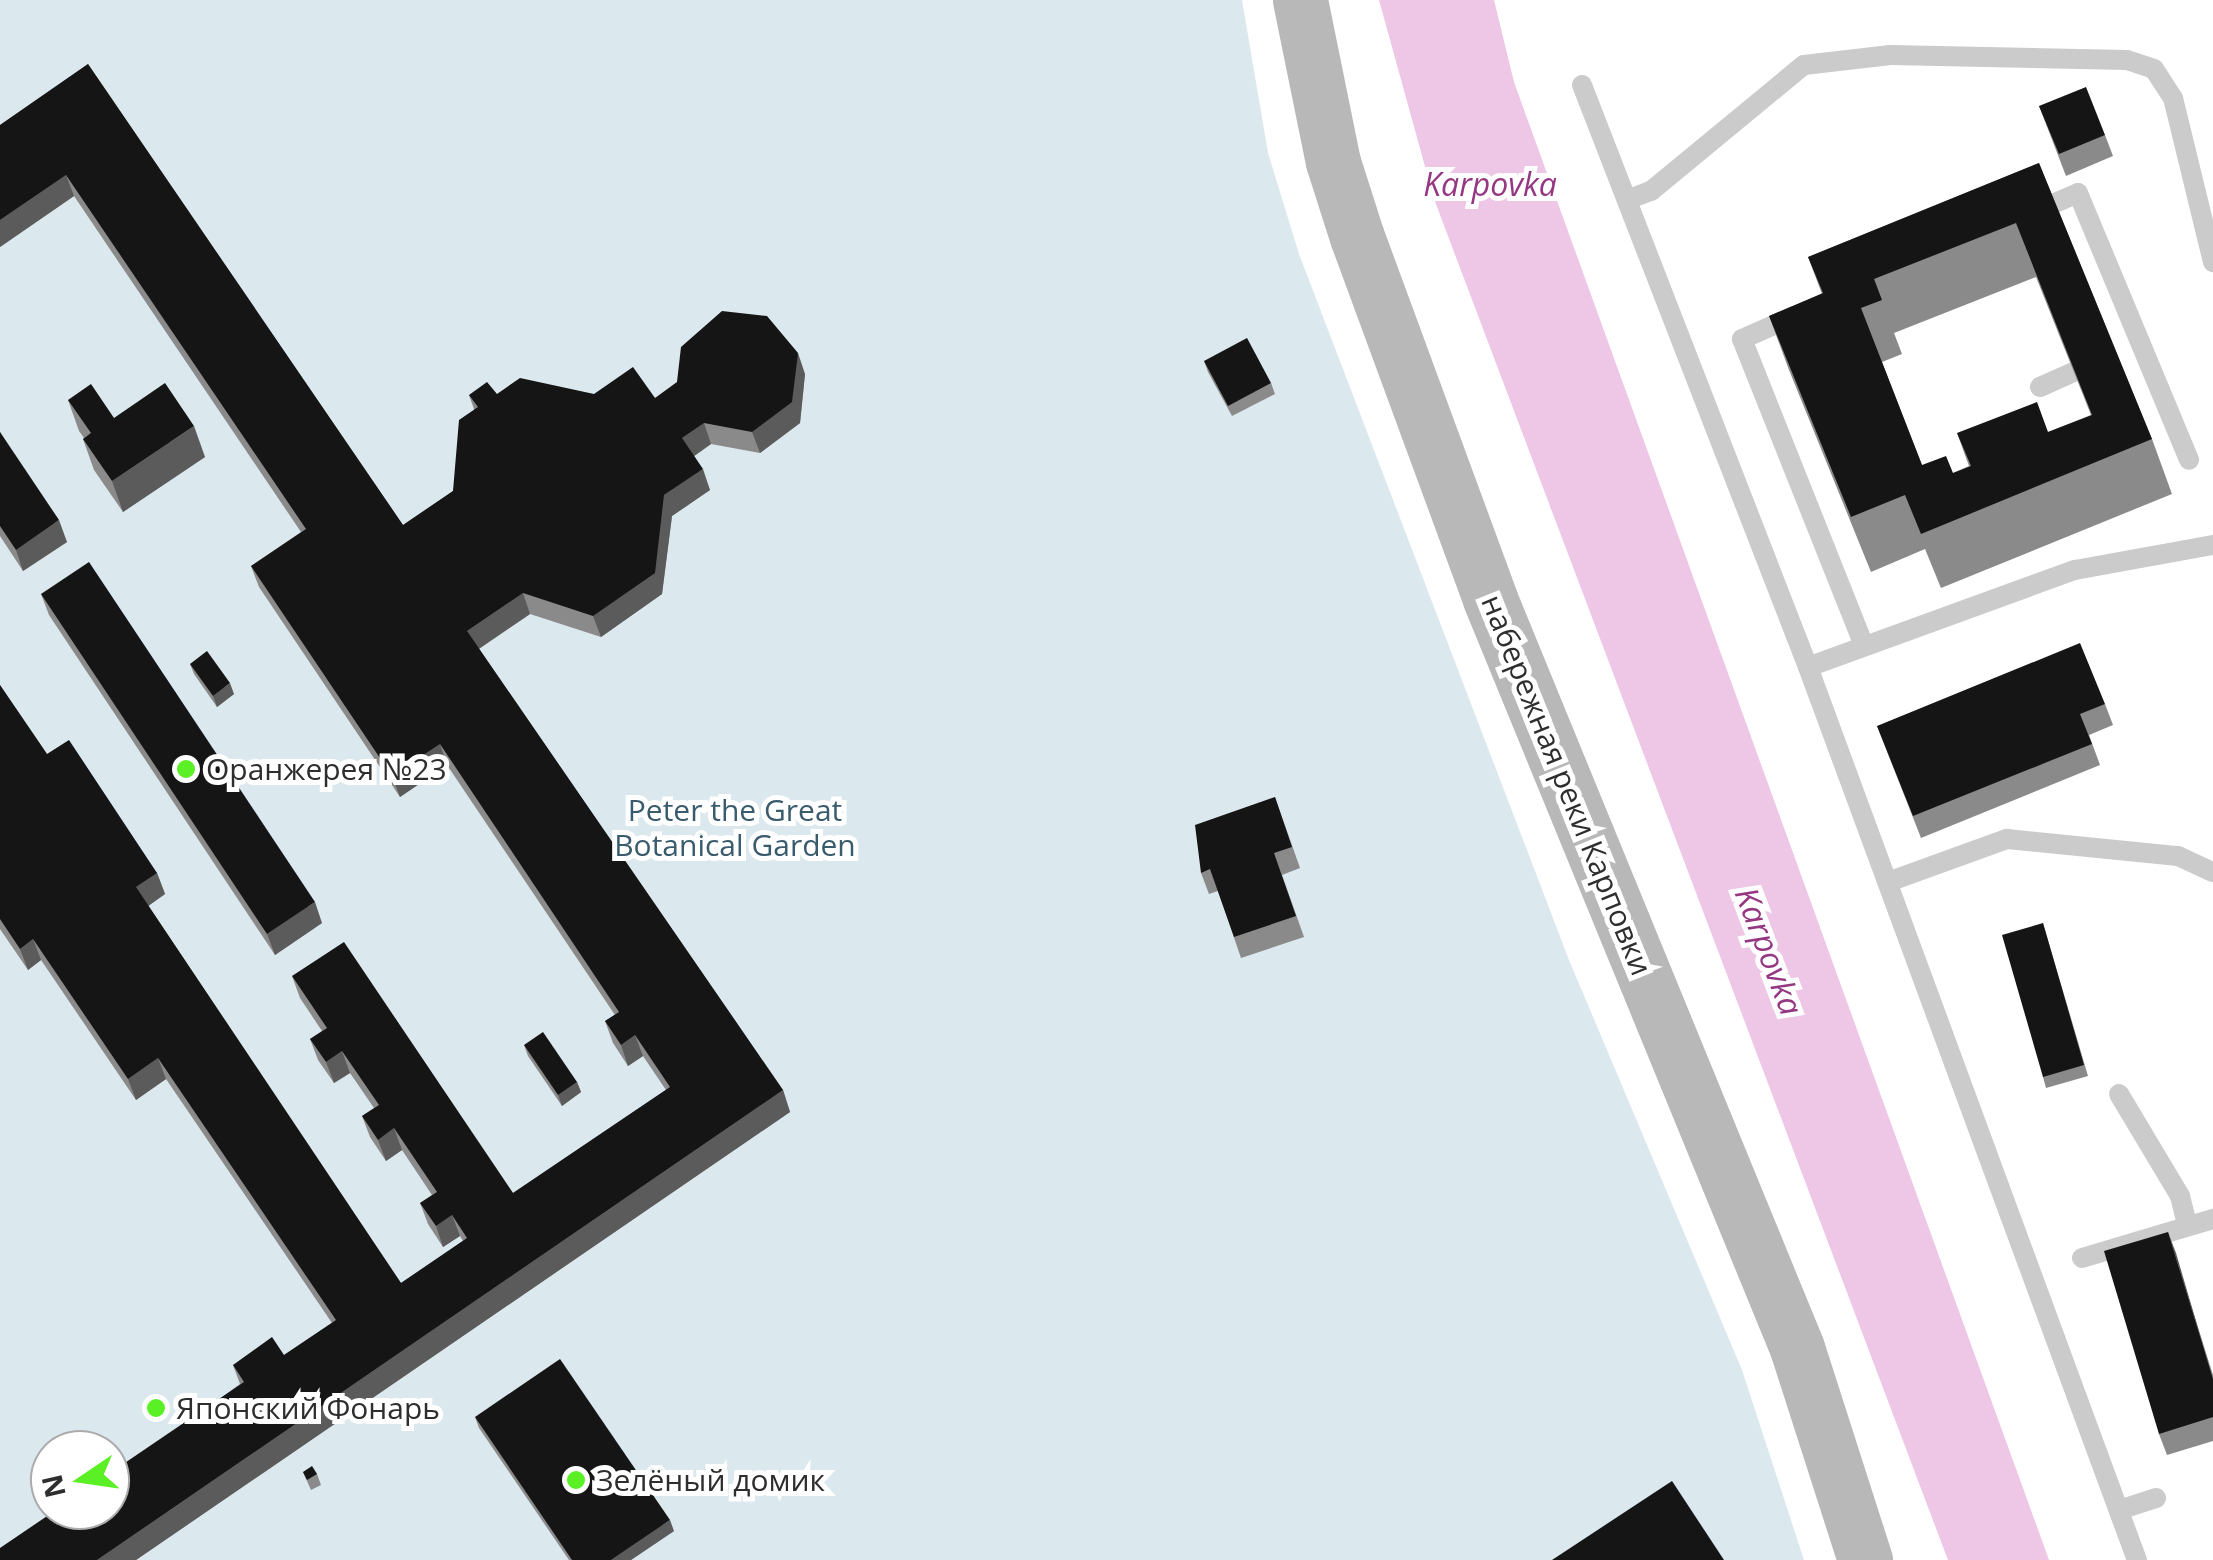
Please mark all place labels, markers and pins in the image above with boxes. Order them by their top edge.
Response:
place label: Оранжерея №23 [206,751,447,787]
marker: Оранжерея №23 [175,758,197,780]
place label: Японский Фонарь [176,1390,440,1426]
marker: Японский Фонарь [145,1397,167,1419]
place label: Зелёный домик [596,1462,825,1498]
marker: Зелёный домик [565,1469,587,1491]

